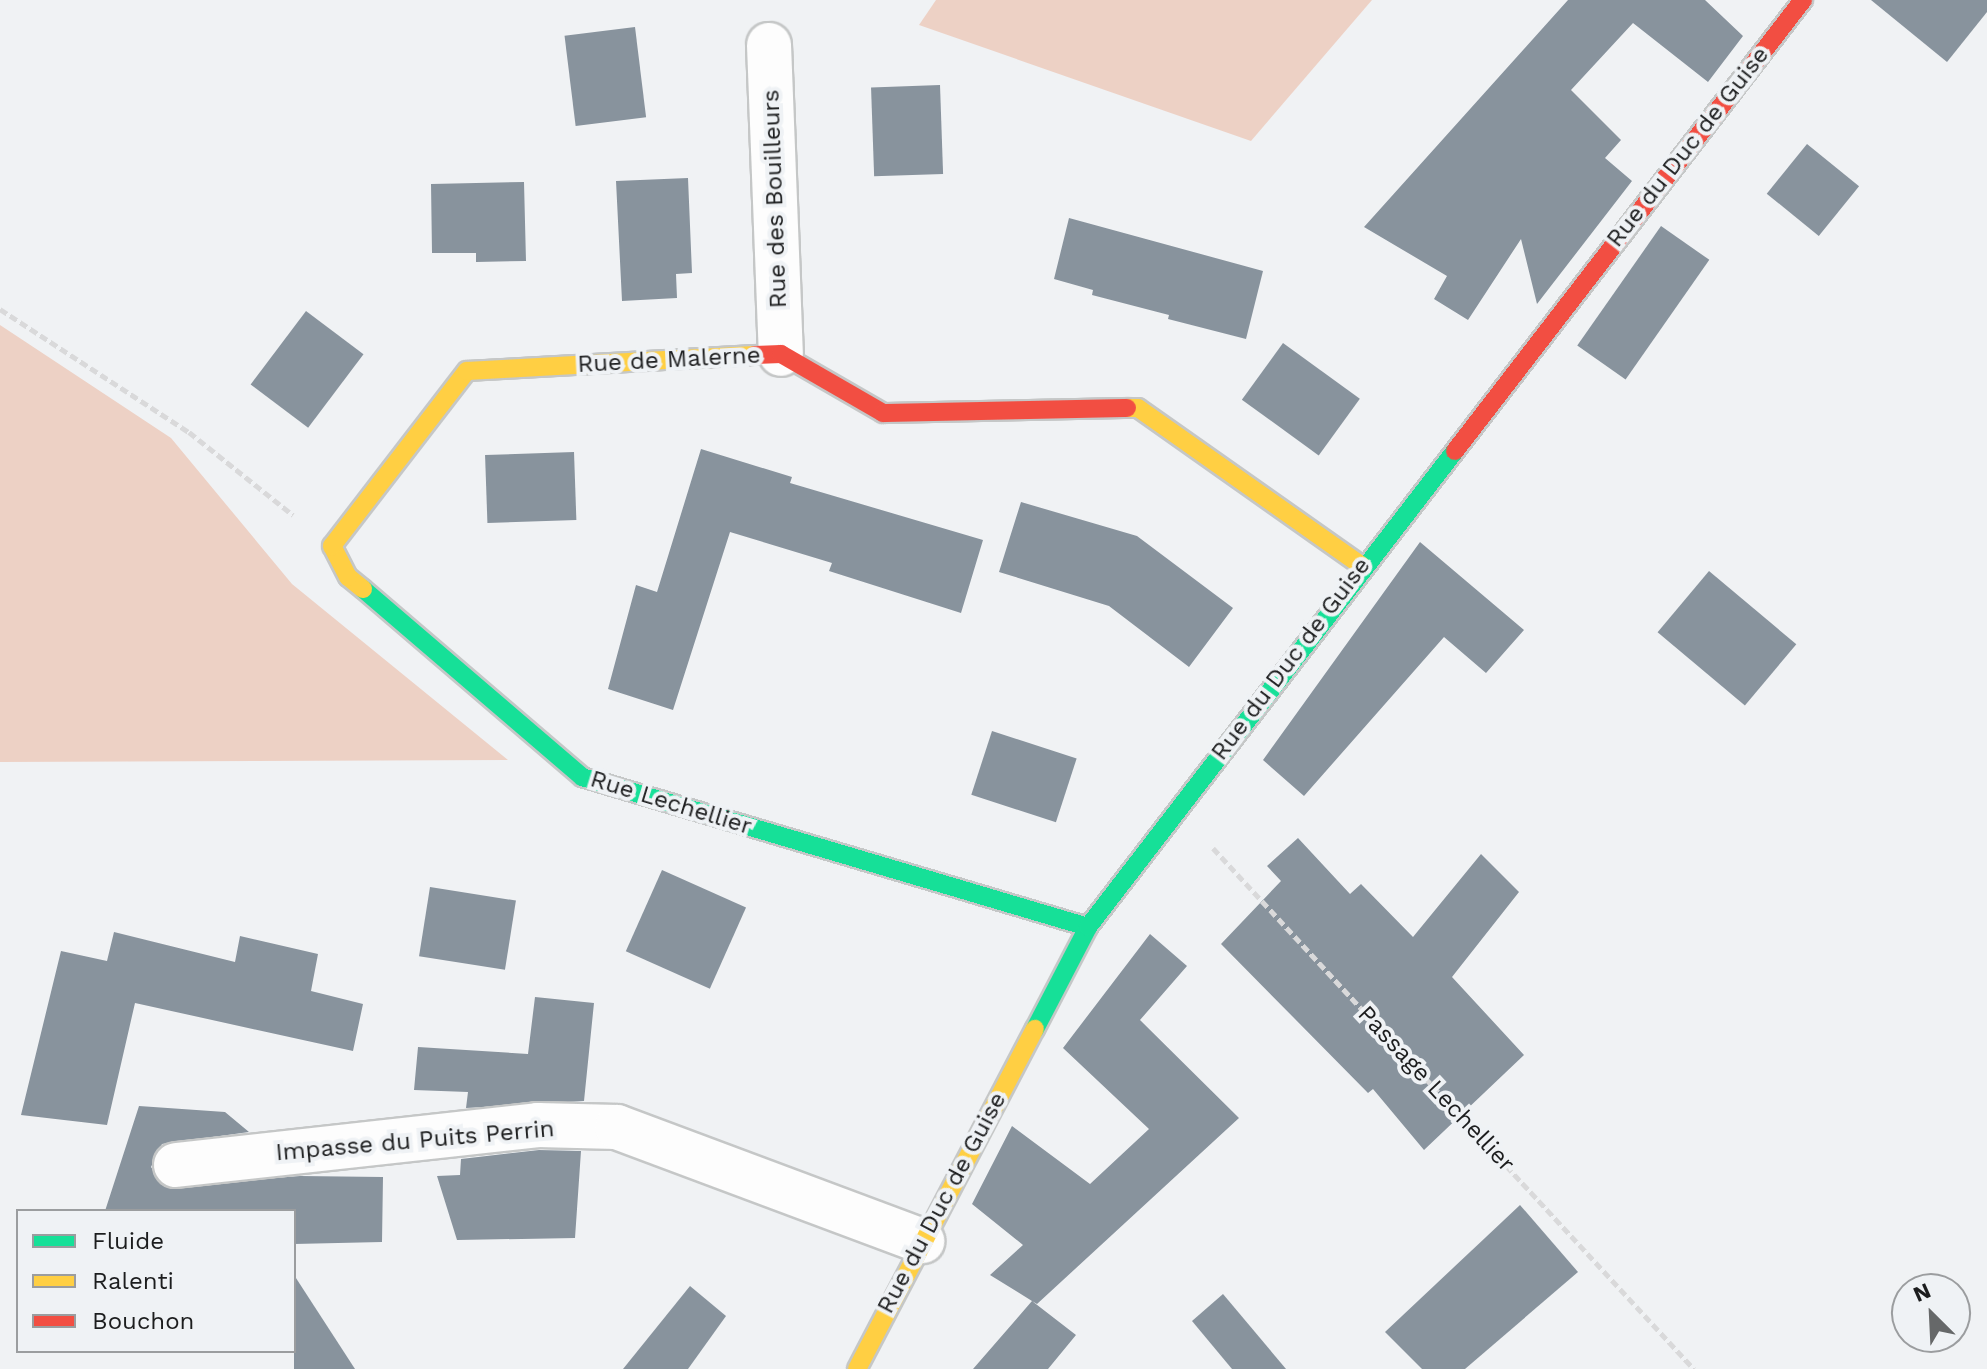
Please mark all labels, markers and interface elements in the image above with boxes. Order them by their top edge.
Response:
street label: Rue du Duc de Guise [1601,41,1775,253]
street label: Rue des Bouilleurs [757,89,793,309]
street label: Rue de Malerne [577,341,761,379]
street label: Rue du Duc de Guise [1205,552,1377,766]
street label: Rue Lechellier [587,765,755,841]
street label: Passage Lechellier [1352,1000,1520,1178]
street label: Rue du Duc de Guise [871,1087,1013,1319]
street label: Impasse du Puits Perrin [274,1114,556,1168]
legend [16,1209,296,1353]
text: Fluide [92,1227,164,1255]
text: Ralenti [92,1267,174,1295]
north arrow [1891,1273,1971,1353]
text: N [1909,1278,1934,1307]
text: Bouchon [92,1307,194,1335]

